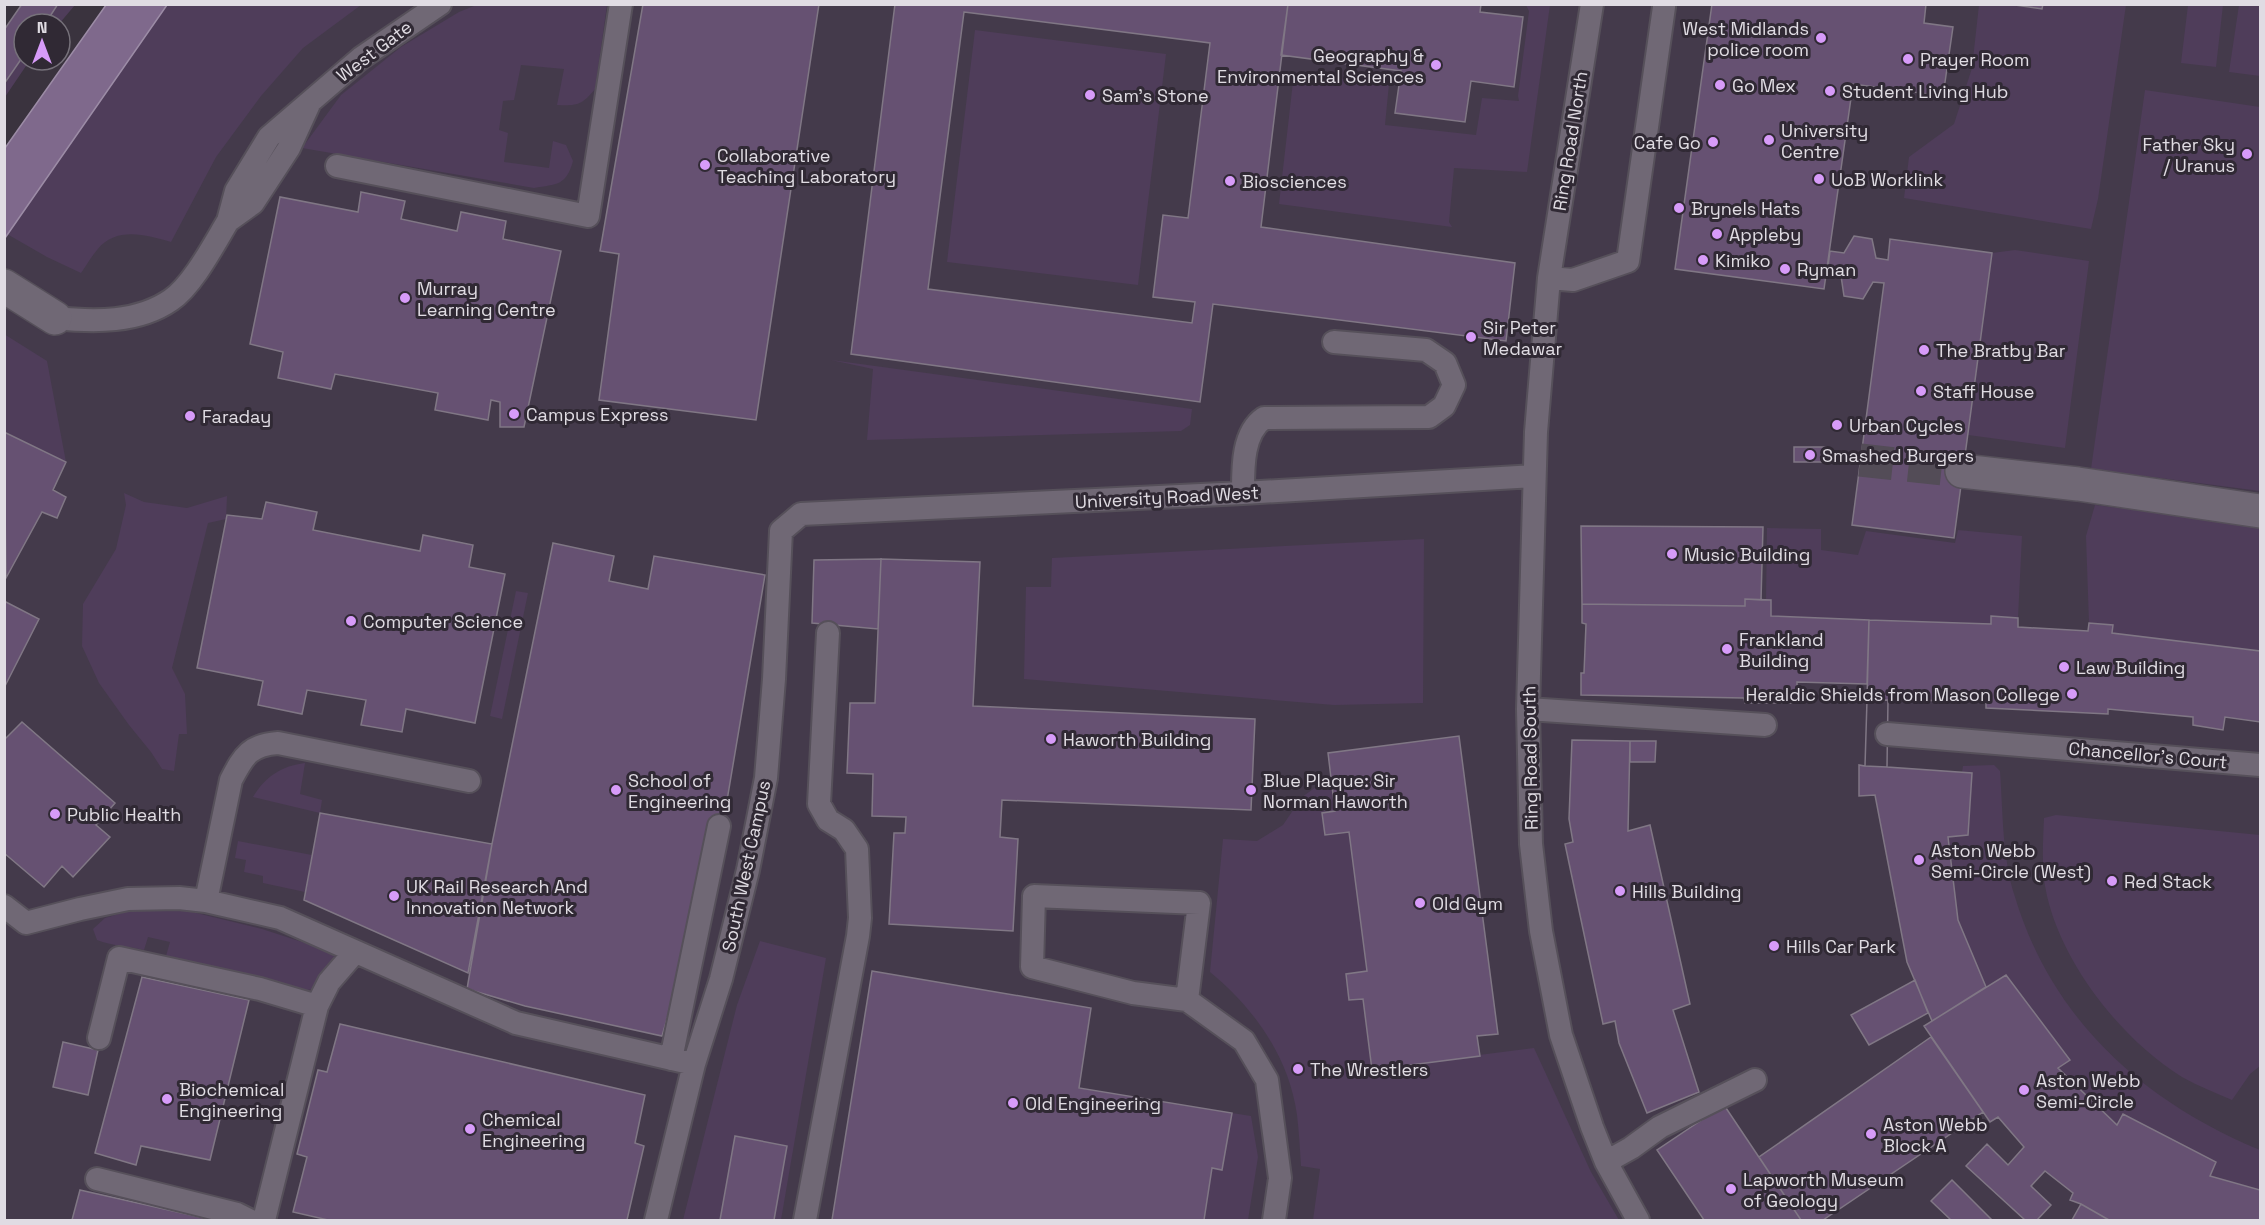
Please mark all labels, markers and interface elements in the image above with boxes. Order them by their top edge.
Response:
north arrow [12,12,72,72]
street label: West Gate [332,15,416,87]
text: N [37,17,47,38]
place label: West Midlands police room [1682,17,1809,61]
marker: West Midlands police room [1814,31,1828,45]
place label: Geography & Environmental Sciences [1217,44,1424,88]
place label: Prayer Room [1920,48,2030,71]
marker: Prayer Room [1901,52,1915,66]
marker: Geography & Environmental Sciences [1429,58,1443,72]
street label: Ring Road North [1548,70,1592,212]
place label: Go Mex [1732,74,1796,97]
marker: Go Mex [1713,78,1727,92]
place label: Student Living Hub [1842,80,2008,103]
place label: Sam's Stone [1102,84,1209,107]
marker: Student Living Hub [1823,84,1837,98]
marker: Sam's Stone [1083,88,1097,102]
place label: University Centre [1781,119,1868,163]
place label: Cafe Go [1634,131,1701,154]
marker: University Centre [1762,133,1776,147]
place label: Father Sky / Uranus [2143,133,2235,177]
marker: Cafe Go [1706,135,1720,149]
place label: Collaborative Teaching Laboratory [717,144,896,188]
marker: Father Sky / Uranus [2240,147,2254,161]
marker: Collaborative Teaching Laboratory [698,158,712,172]
place label: UoB Worklink [1831,168,1943,191]
place label: Biosciences [1242,170,1347,193]
marker: UoB Worklink [1812,172,1826,186]
marker: Biosciences [1223,174,1237,188]
place label: Brynels Hats [1691,197,1800,220]
marker: Brynels Hats [1672,201,1686,215]
place label: Appleby [1729,223,1801,246]
marker: Appleby [1710,227,1724,241]
place label: Kimiko [1715,249,1771,272]
marker: Kimiko [1696,253,1710,267]
place label: Ryman [1797,258,1856,281]
marker: Ryman [1778,262,1792,276]
place label: Murray Learning Centre [417,277,556,321]
marker: Murray Learning Centre [398,291,412,305]
place label: Sir Peter Medawar [1483,316,1563,360]
marker: Sir Peter Medawar [1464,330,1478,344]
place label: The Bratby Bar [1936,339,2066,362]
marker: The Bratby Bar [1917,343,1931,357]
place label: Staff House [1933,380,2035,403]
marker: Staff House [1914,384,1928,398]
place label: Campus Express [526,403,669,426]
place label: Faraday [202,405,271,428]
marker: Campus Express [507,407,521,421]
marker: Faraday [183,409,197,423]
place label: Urban Cycles [1849,414,1963,437]
marker: Urban Cycles [1830,418,1844,432]
place label: Smashed Burgers [1822,444,1974,467]
marker: Smashed Burgers [1803,448,1817,462]
street label: University Road West [1074,481,1260,513]
place label: Music Building [1684,543,1810,566]
marker: Music Building [1665,547,1679,561]
place label: Computer Science [363,610,523,633]
marker: Computer Science [344,614,358,628]
place label: Frankland Building [1739,628,1824,672]
marker: Frankland Building [1720,642,1734,656]
place label: Law Building [2076,656,2185,679]
marker: Law Building [2057,660,2071,674]
place label: Heraldic Shields from Mason College [1746,683,2060,706]
street label: Ring Road South [1517,686,1543,830]
marker: Heraldic Shields from Mason College [2065,687,2079,701]
place label: Haworth Building [1063,728,1211,751]
marker: Haworth Building [1044,732,1058,746]
street label: Chancellor's Court [2068,737,2228,773]
place label: School of Engineering [628,769,731,813]
place label: Blue Plaque: Sir Norman Haworth [1263,769,1408,813]
street label: South West Campus [717,778,775,954]
marker: School of Engineering [609,783,623,797]
marker: Blue Plaque: Sir Norman Haworth [1244,783,1258,797]
place label: Public Health [67,803,181,826]
marker: Public Health [48,807,62,821]
place label: Aston Webb Semi-Circle (West) [1931,839,2091,883]
marker: Aston Webb Semi-Circle (West) [1912,853,1926,867]
place label: Red Stack [2124,870,2212,893]
marker: Red Stack [2105,874,2119,888]
place label: UK Rail Research And Innovation Network [406,875,588,919]
place label: Hills Building [1632,880,1741,903]
marker: Hills Building [1613,884,1627,898]
marker: UK Rail Research And Innovation Network [387,889,401,903]
place label: Old Gym [1432,892,1503,915]
marker: Old Gym [1413,896,1427,910]
place label: Hills Car Park [1786,935,1896,958]
marker: Hills Car Park [1767,939,1781,953]
place label: The Wrestlers [1310,1058,1428,1081]
marker: The Wrestlers [1291,1062,1305,1076]
place label: Aston Webb Semi-Circle [2036,1069,2141,1113]
place label: Biochemical Engineering [179,1078,284,1122]
marker: Aston Webb Semi-Circle [2017,1083,2031,1097]
marker: Biochemical Engineering [160,1092,174,1106]
place label: Old Engineering [1025,1092,1161,1115]
marker: Old Engineering [1006,1096,1020,1110]
place label: Chemical Engineering [482,1108,585,1152]
place label: Aston Webb Block A [1883,1113,1988,1157]
marker: Chemical Engineering [463,1122,477,1136]
marker: Aston Webb Block A [1864,1127,1878,1141]
place label: Lapworth Museum of Geology [1743,1168,1904,1212]
marker: Lapworth Museum of Geology [1724,1182,1738,1196]

